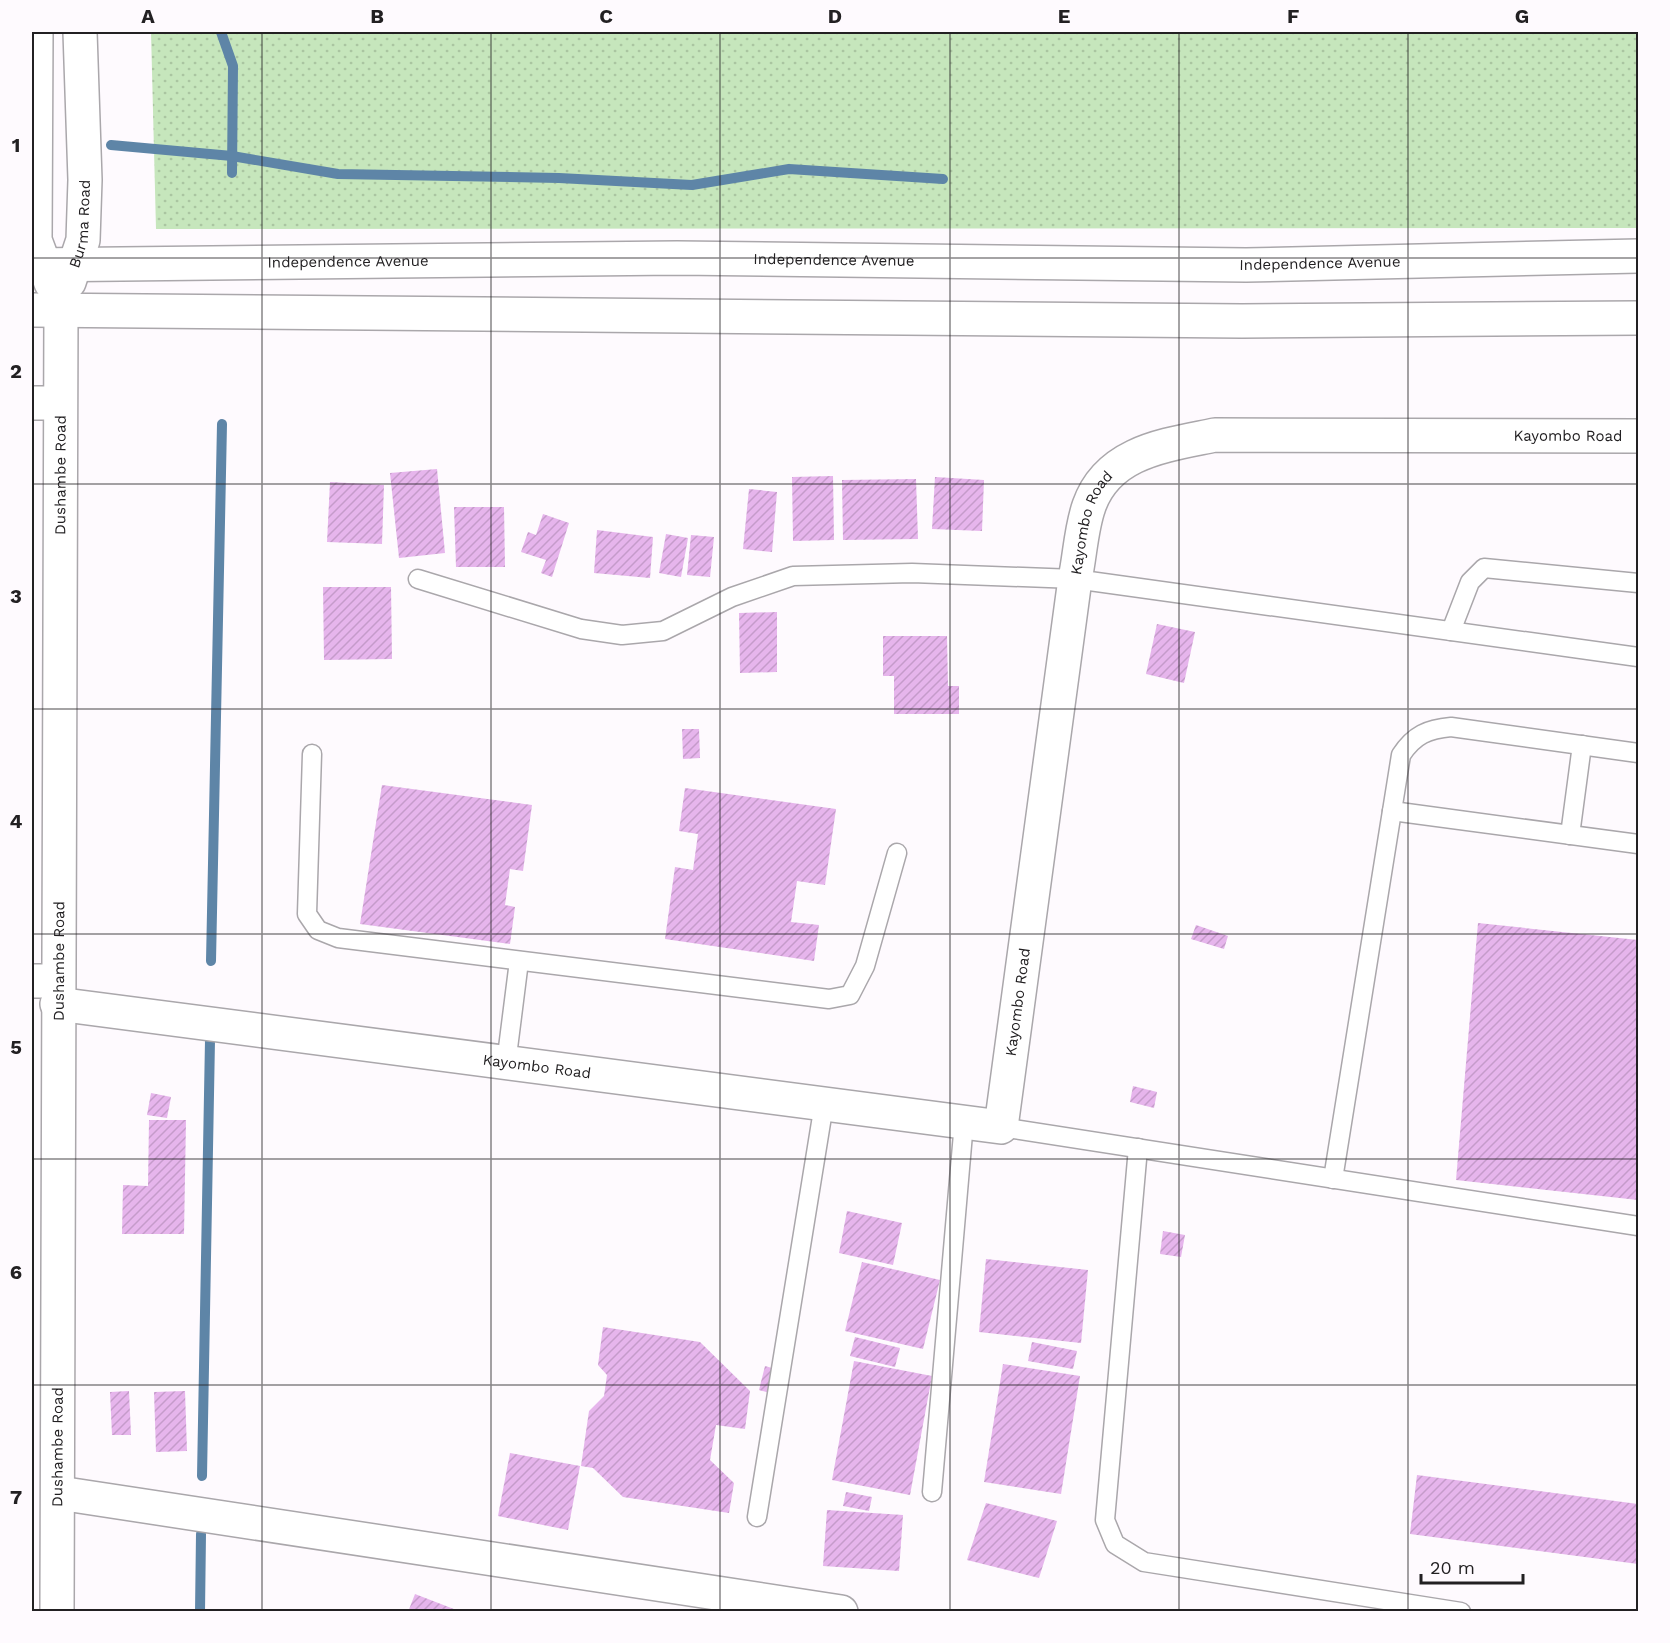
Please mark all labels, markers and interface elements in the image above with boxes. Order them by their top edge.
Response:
text: A [141,4,155,28]
text: B [370,4,384,28]
text: C [599,4,613,28]
text: D [828,4,842,28]
text: E [1058,4,1070,28]
text: F [1287,4,1299,28]
text: G [1515,4,1529,28]
text: 1 [12,133,20,157]
street label: Burma Road [65,179,94,270]
street label: Independence Avenue [753,250,915,270]
street label: Independence Avenue [267,252,429,271]
street label: Independence Avenue [1239,252,1401,274]
text: 2 [10,359,22,383]
street label: Dushambe Road [51,415,70,535]
street label: Kayombo Road [1514,427,1623,445]
street label: Kayombo Road [1067,467,1116,576]
text: 3 [10,584,22,608]
text: 4 [10,809,23,833]
street label: Dushambe Road [50,901,68,1021]
street label: Kayombo Road [1002,947,1034,1057]
text: 5 [10,1035,22,1059]
street label: Kayombo Road [482,1051,592,1082]
text: 6 [10,1260,22,1284]
street label: Dushambe Road [48,1387,67,1507]
text: 7 [10,1485,22,1509]
scale bar [1421,1547,1523,1585]
text: 20 m [1430,1557,1475,1578]

